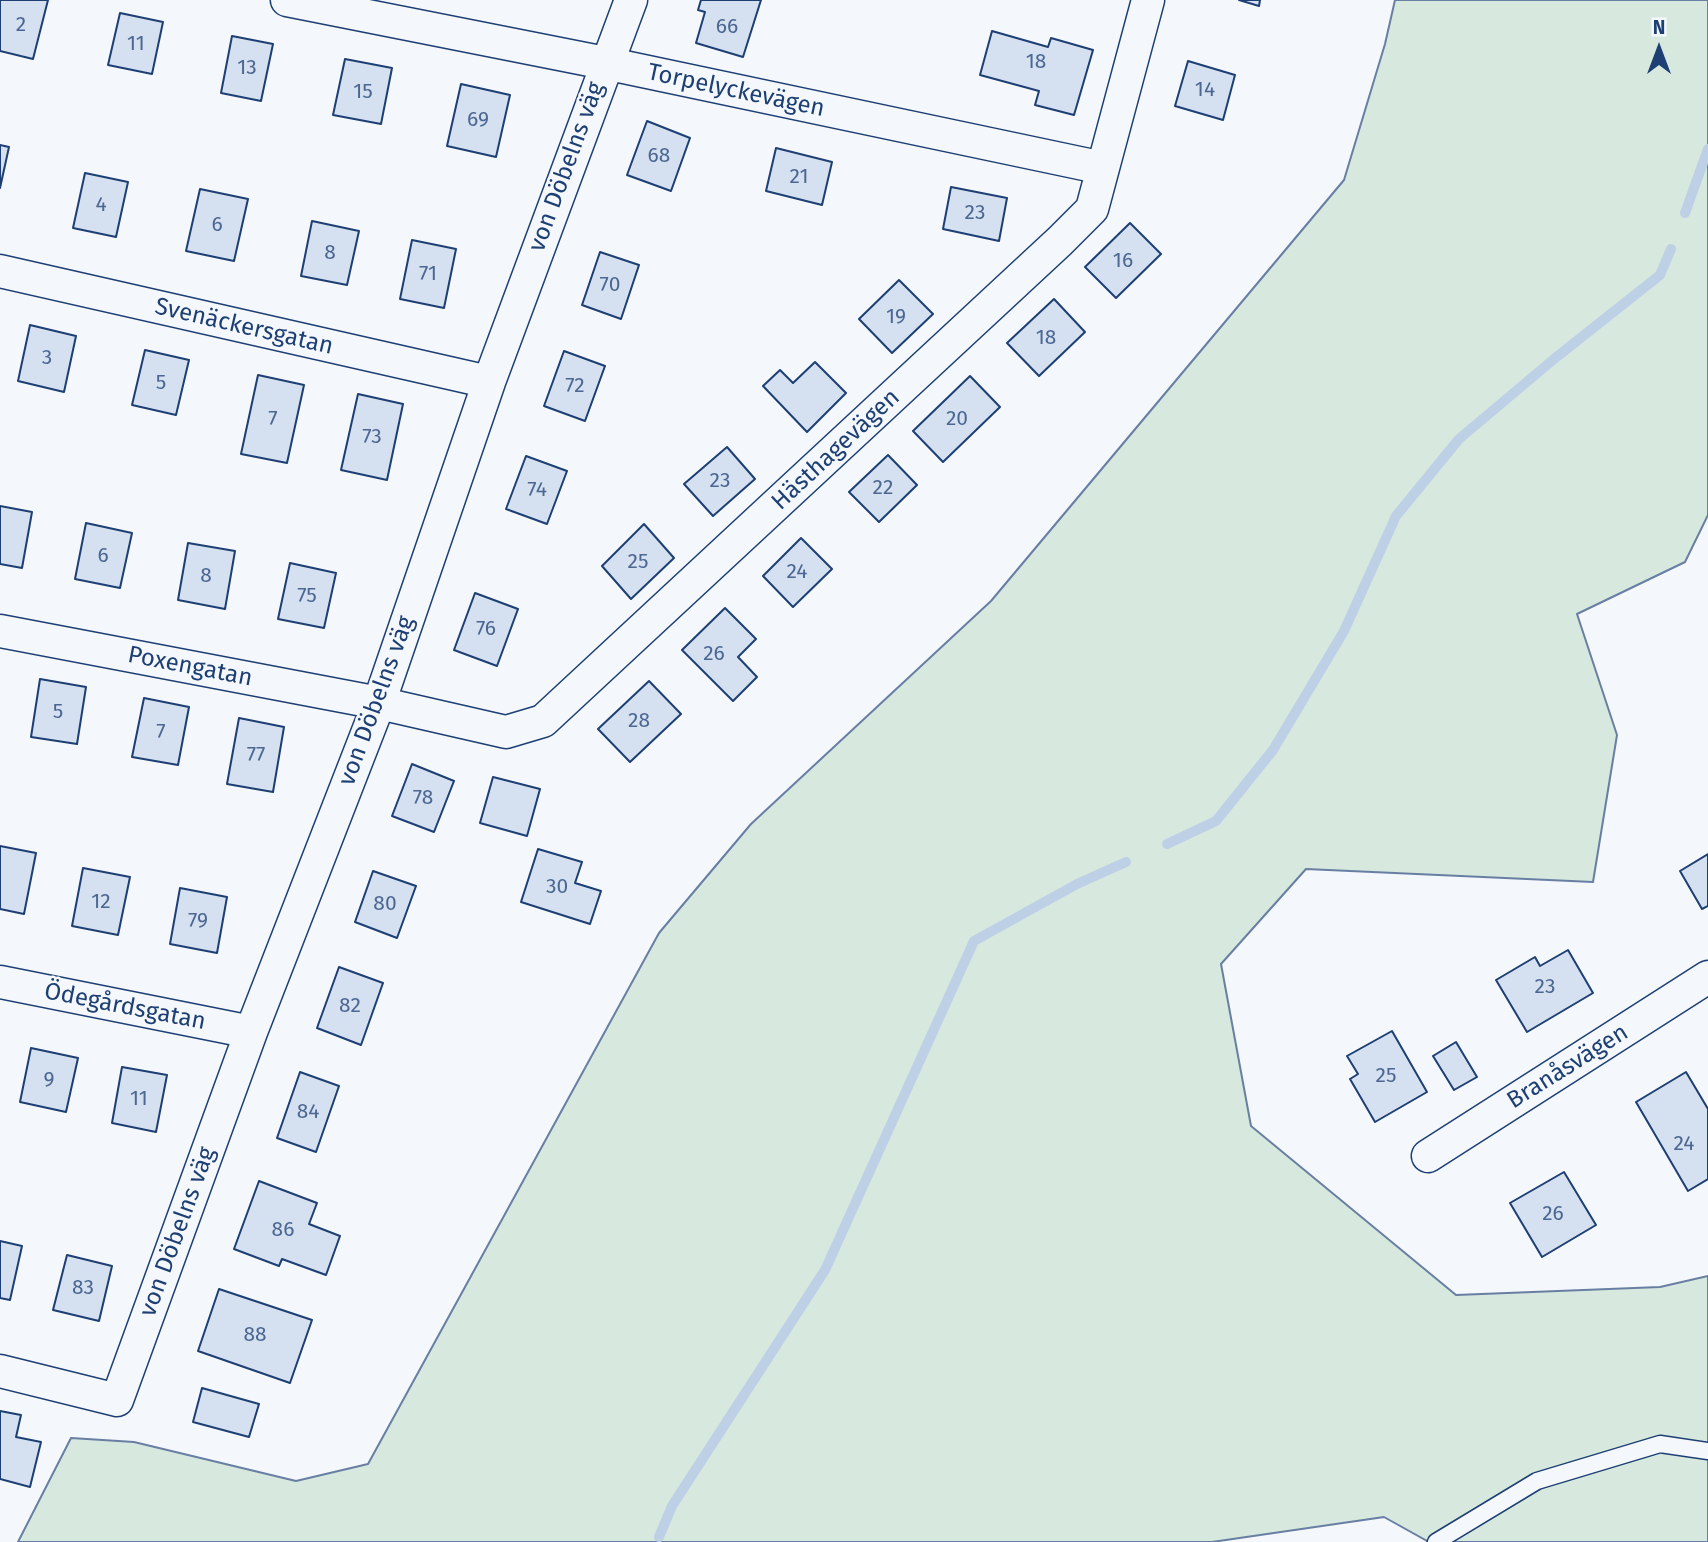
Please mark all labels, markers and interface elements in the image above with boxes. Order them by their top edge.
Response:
house number: 2 [16,12,26,38]
house number: 66 [716,14,738,40]
north arrow [1624,14,1694,84]
text: N [1653,16,1665,39]
house number: 11 [127,31,145,57]
house number: 18 [1026,49,1046,75]
house number: 13 [237,55,257,81]
street label: Torpelyckevägen [645,58,827,124]
house number: 14 [1195,77,1215,103]
street label: von Döbelns väg [523,78,611,256]
house number: 15 [353,79,373,105]
house number: 69 [467,107,489,133]
house number: 68 [648,143,670,169]
house number: 21 [790,164,808,190]
house number: 4 [95,192,107,218]
house number: 23 [965,200,985,226]
house number: 6 [211,212,223,238]
house number: 8 [324,240,336,266]
house number: 16 [1113,248,1133,274]
house number: 71 [419,261,437,287]
house number: 70 [600,272,620,298]
street label: Svenäckersgatan [152,292,336,362]
house number: 19 [886,304,906,330]
house number: 18 [1036,325,1056,351]
house number: 3 [42,345,52,371]
house number: 5 [156,370,166,396]
house number: 72 [565,373,585,399]
street label: Hästhagevägen [766,383,906,517]
house number: 7 [268,406,278,432]
house number: 20 [946,406,968,432]
house number: 73 [362,424,382,450]
house number: 23 [710,468,730,494]
house number: 22 [873,475,893,501]
house number: 74 [527,477,547,503]
house number: 6 [97,543,109,569]
house number: 25 [628,549,648,575]
house number: 24 [787,559,807,585]
house number: 8 [200,563,212,589]
house number: 75 [297,583,317,609]
street label: von Döbelns väg [333,612,421,790]
house number: 76 [476,616,496,642]
street label: Poxengatan [125,641,255,693]
house number: 26 [703,641,725,667]
house number: 5 [53,699,63,725]
house number: 28 [628,708,650,734]
house number: 7 [156,719,166,745]
house number: 77 [247,742,265,768]
house number: 78 [413,785,433,811]
house number: 30 [546,874,568,900]
house number: 12 [91,889,111,915]
house number: 80 [373,891,397,917]
house number: 79 [188,908,208,934]
house number: 23 [1535,974,1555,1000]
street label: Ödegårdsgatan [42,977,208,1037]
house number: 82 [339,993,361,1019]
street label: Branåsvägen [1502,1018,1634,1116]
house number: 25 [1376,1063,1396,1089]
house number: 9 [43,1067,55,1093]
house number: 11 [130,1086,148,1112]
house number: 84 [297,1099,319,1125]
house number: 24 [1674,1131,1694,1157]
street label: von Döbelns väg [134,1143,222,1321]
house number: 26 [1542,1201,1564,1227]
house number: 86 [272,1217,294,1243]
house number: 83 [72,1275,94,1301]
house number: 88 [243,1322,267,1348]

